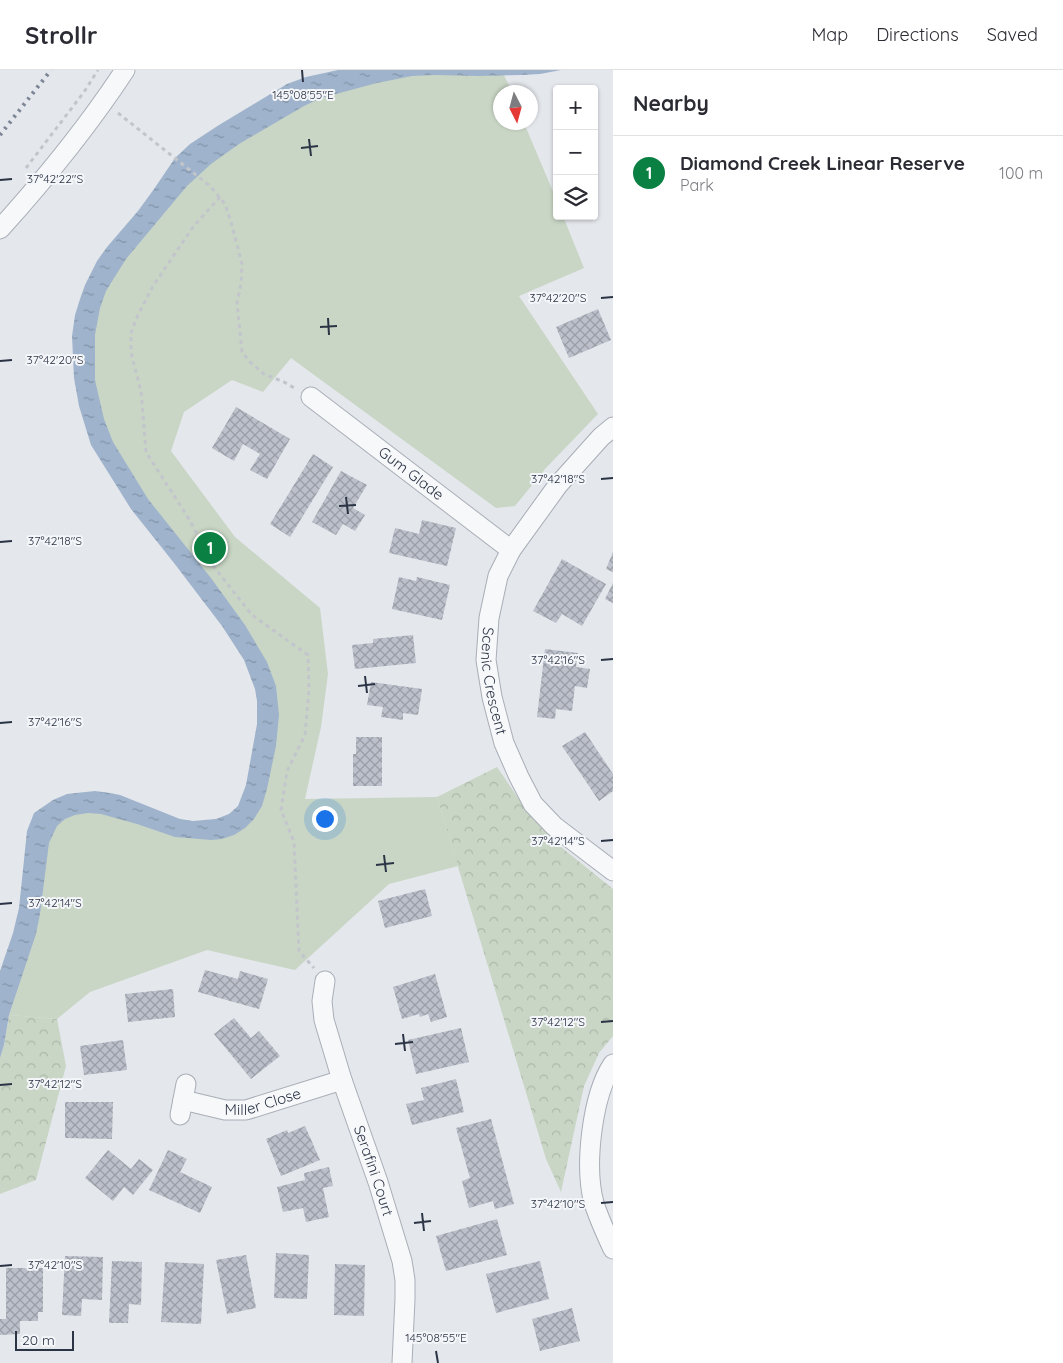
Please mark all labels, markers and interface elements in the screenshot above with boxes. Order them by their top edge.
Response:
text: Strollr [25,20,97,50]
text: Map [811,23,848,46]
text: Directions [876,23,959,46]
text: Saved [987,23,1038,46]
north arrow [493,85,538,130]
map controls [553,85,598,220]
button: + [553,85,598,130]
text: 145°08'55"E [272,87,334,102]
text: Nearby [633,90,709,116]
button: − [553,130,598,175]
text: Diamond Creek Linear Reserve [680,151,965,175]
text: 1 [646,163,652,183]
text: 100 m [999,163,1043,183]
text: 37°42'22"S [27,171,83,186]
button: layers [553,175,598,220]
text: Park [680,175,714,195]
text: 37°42'20"S [530,290,587,305]
text: 37°42'20"S [27,352,84,367]
street label: Gum Glade [375,442,448,504]
text: 37°42'18"S [531,471,585,486]
pin: 1 [194,529,226,567]
text: 37°42'18"S [28,533,82,548]
street label: Scenic Crescent [477,626,511,737]
text: 37°42'16"S [531,652,585,667]
text: 37°42'16"S [28,714,82,729]
your location [312,806,338,832]
text: 37°42'14"S [531,833,585,848]
text: 37°42'14"S [28,895,82,910]
text: 37°42'12"S [531,1014,585,1029]
text: 37°42'12"S [28,1076,82,1091]
street label: Miller Close [225,1083,303,1119]
street label: Serafini Court [350,1123,398,1218]
text: 37°42'10"S [531,1196,586,1211]
text: 37°42'10"S [28,1257,83,1272]
scale bar [15,1328,74,1351]
text: 145°08'55"E [405,1330,467,1345]
text: 20 m [22,1331,55,1349]

